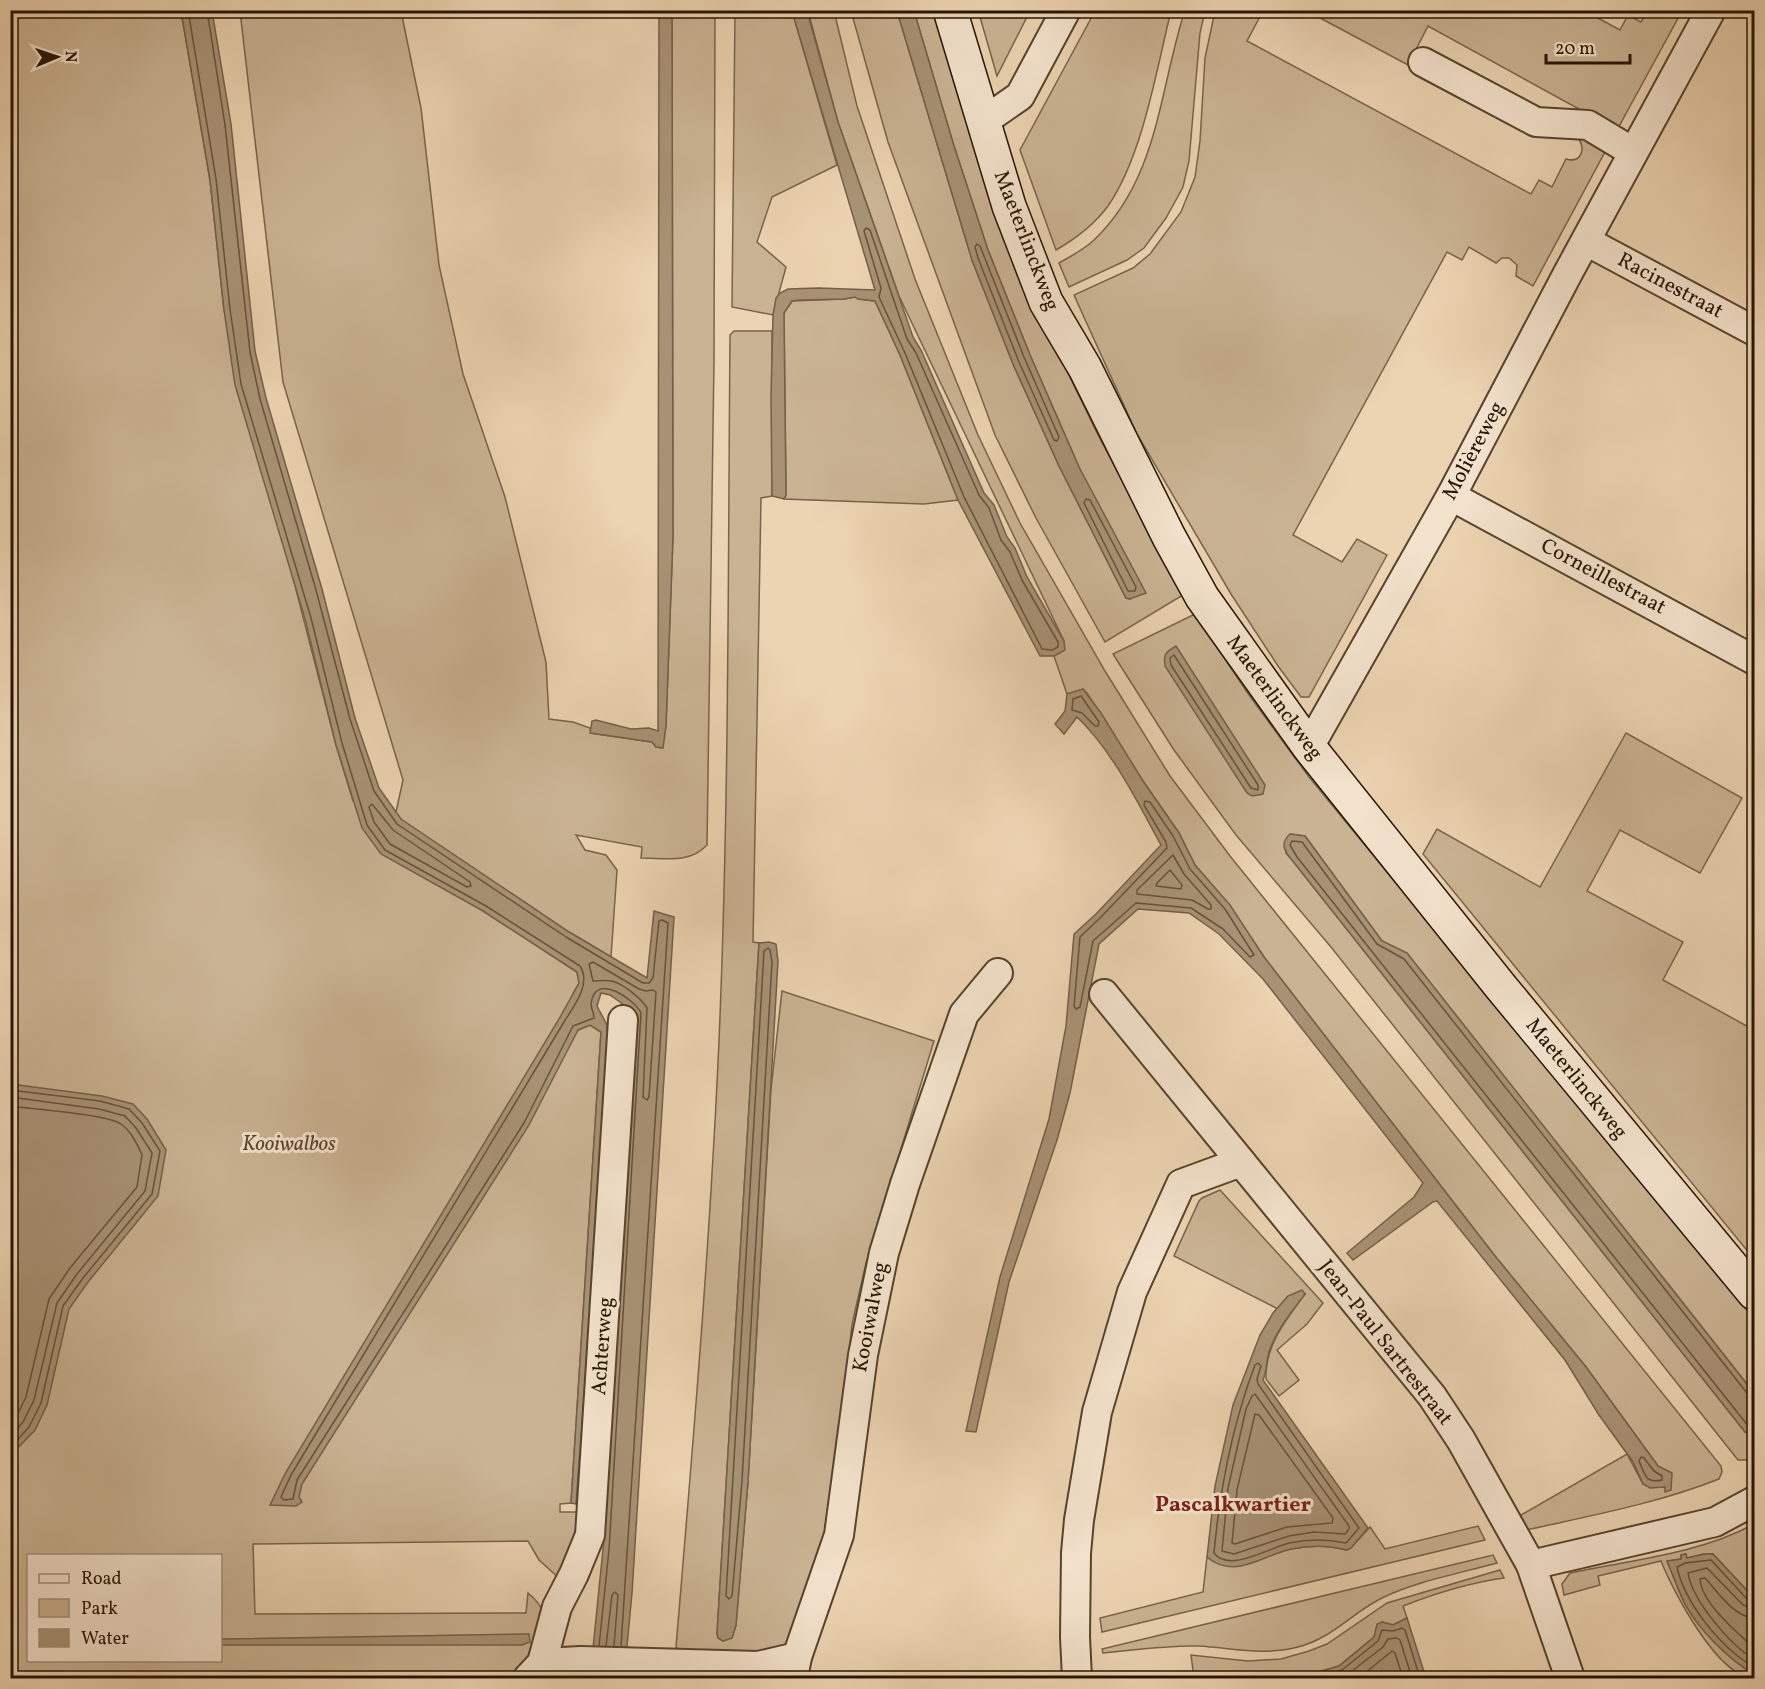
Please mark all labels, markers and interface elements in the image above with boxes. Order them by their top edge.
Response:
north arrow [27,27,87,87]
scale bar [1546,27,1630,65]
text: 20 m [1555,37,1595,62]
text: N [59,50,81,63]
street label: Maeterlinckweg [986,167,1066,315]
street label: Racinestraat [1612,246,1728,326]
street label: Molièreweg [1436,397,1512,505]
street label: Corneillestraat [1535,532,1671,622]
street label: Maeterlinckweg [1219,630,1329,766]
street label: Maeterlinckweg [1518,1012,1634,1146]
park label: Kooiwalbos [242,1130,336,1159]
street label: Jean-Paul Sartrestraat [1311,1254,1459,1432]
street label: Kooiwalweg [846,1259,896,1375]
street label: Achterweg [585,1296,621,1396]
district label: Pascalkwartier [1155,1490,1311,1521]
legend [27,1554,222,1662]
text: Road [81,1567,122,1592]
text: Park [81,1597,118,1622]
text: Water [81,1627,129,1652]

